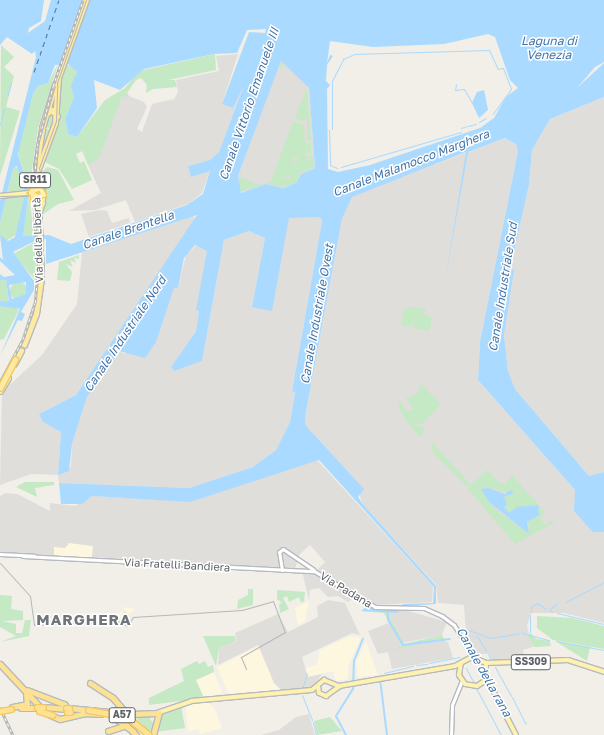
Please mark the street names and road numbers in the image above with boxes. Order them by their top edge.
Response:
road number: SR11 [19,172,51,188]
street label: Via della Libertà [30,197,46,283]
street label: Via Fratelli Bandiera [123,556,231,574]
street label: Via Padana [318,569,374,611]
road number: SS309 [510,654,552,670]
road number: A57 [108,707,136,723]

